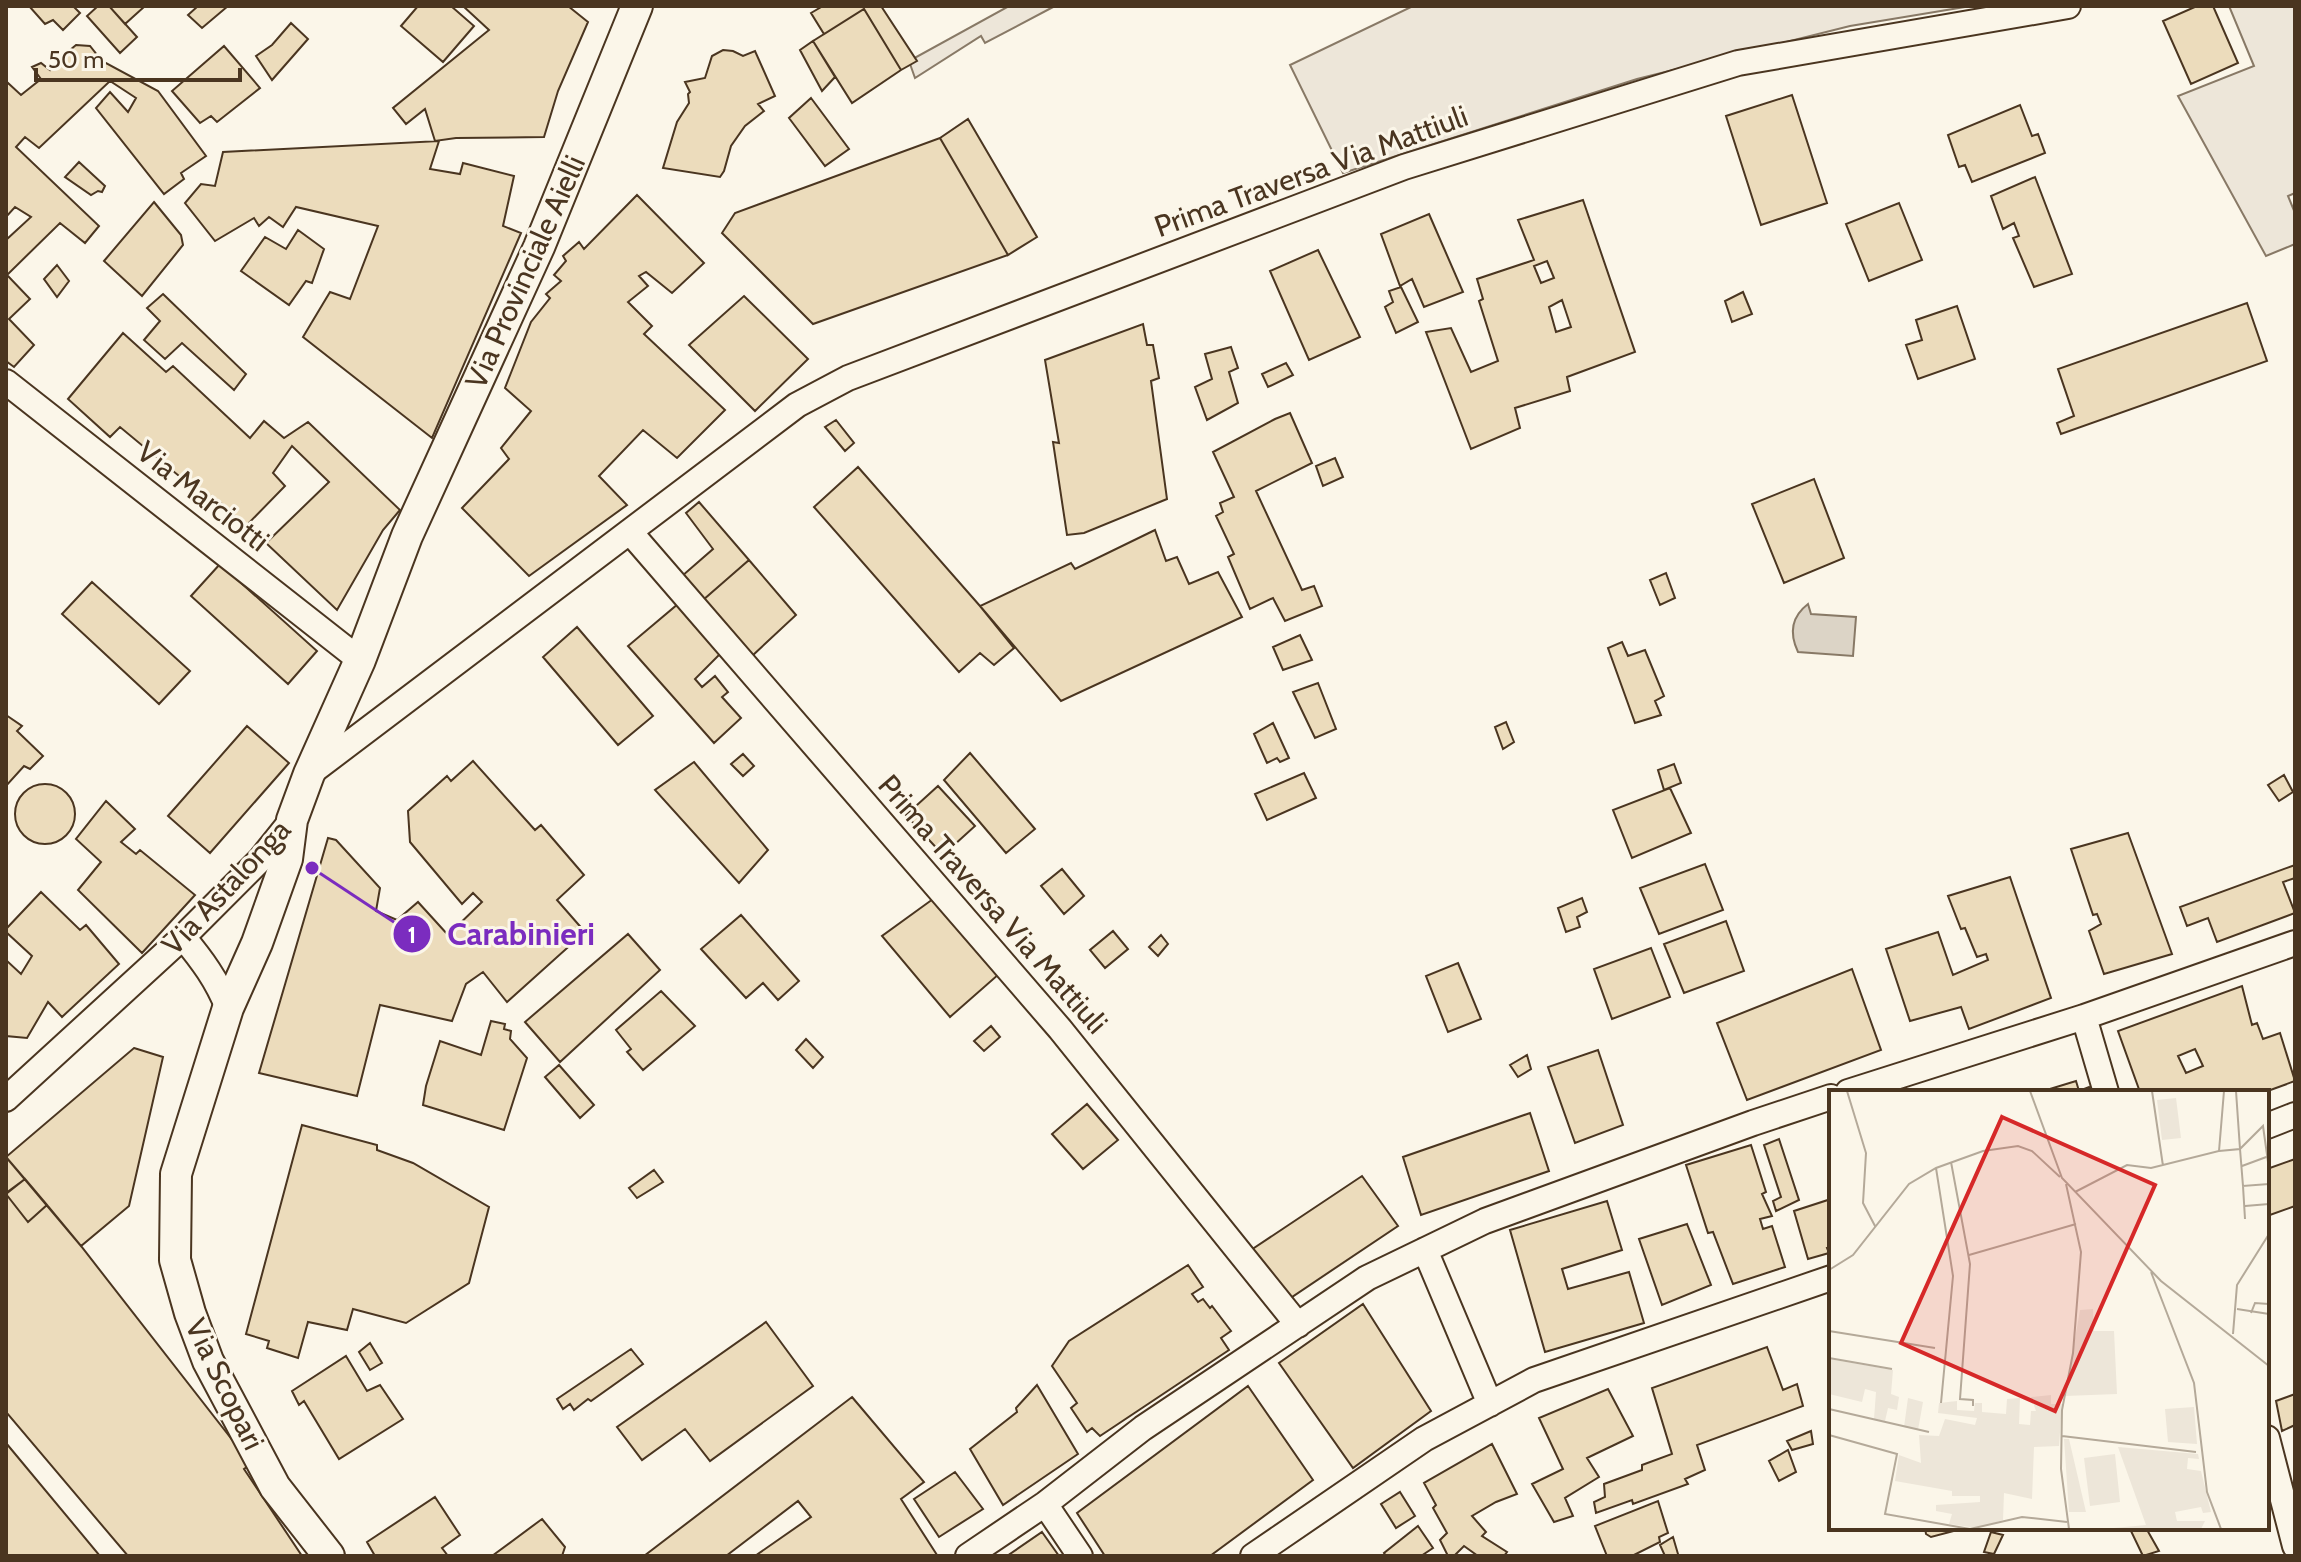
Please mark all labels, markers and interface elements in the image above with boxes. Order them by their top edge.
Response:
scale bar [36,32,240,82]
text: 50 m [48,45,104,74]
street label: Prima Traversa Via Mattiuli [1149,97,1473,245]
street label: Via Provinciale Aielli [457,150,593,394]
street label: Via Marciotti [129,433,277,559]
street label: Prima Traversa Via Mattiuli [871,767,1115,1041]
street label: Via Astalonga [154,811,299,963]
callout: Carabinieri [392,906,611,962]
text: Carabinieri [447,914,595,953]
text: 1 [408,920,416,949]
inset map [1829,1090,2269,1530]
street label: Via Scopari [177,1312,273,1456]

